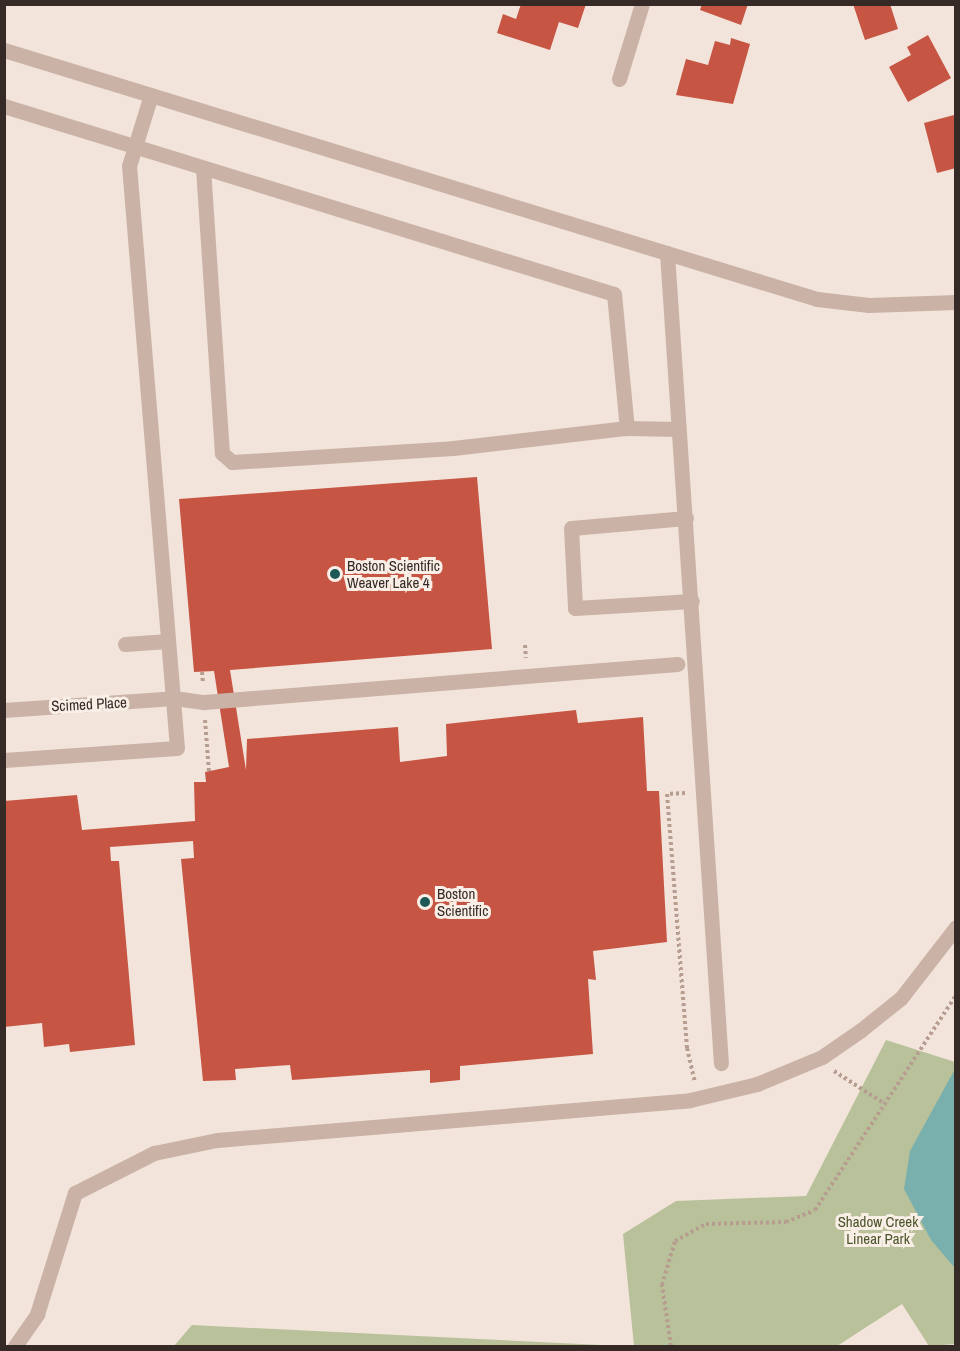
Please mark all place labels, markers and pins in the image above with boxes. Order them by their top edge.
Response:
place label: Boston Scientific Weaver Lake 4 [347,556,440,591]
marker: Boston Scientific Weaver Lake 4 [328,567,342,581]
place label: Boston Scientific [437,884,488,919]
marker: Boston Scientific [418,895,432,909]

